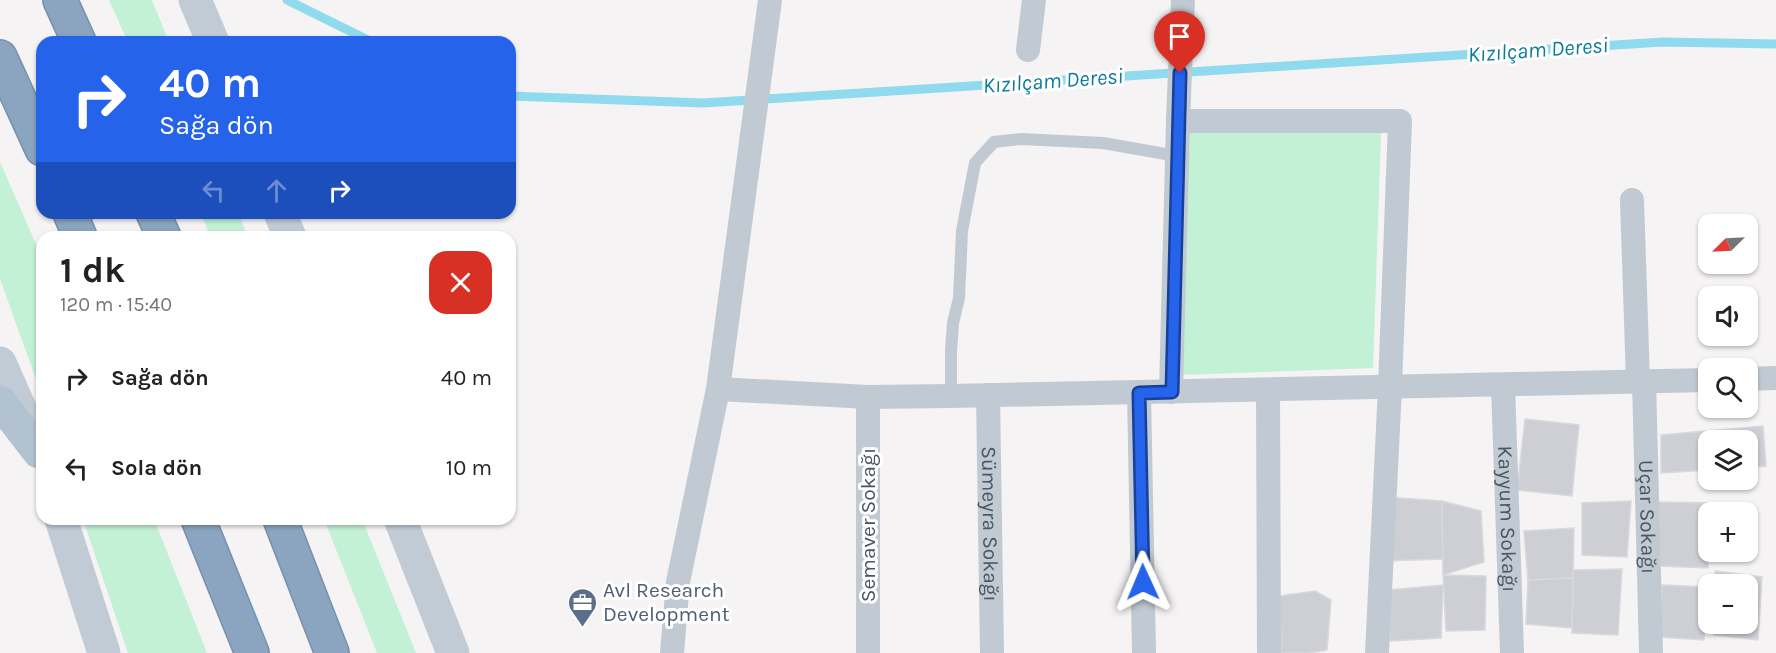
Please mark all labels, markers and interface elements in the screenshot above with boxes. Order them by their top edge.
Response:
pin [1154,11,1205,73]
icon: arrive [1163,20,1196,53]
water label: Kızılçam Deresi [1467,32,1609,68]
text: 40 m [159,58,261,108]
icon: right [60,60,138,138]
water label: Kızılçam Deresi [982,63,1124,99]
text: Sağa dön [159,109,274,141]
icon: left [197,174,230,207]
icon: ahead [260,174,293,207]
icon: right [323,174,356,207]
north arrow [1698,214,1758,274]
map controls [1698,214,1758,634]
text: 1 dk [60,249,125,291]
button: close [429,251,492,314]
button: sound [1698,286,1758,346]
text: 120 m · 15:40 [60,293,172,316]
button: search [1698,358,1758,418]
icon: right [60,362,93,395]
text: Sağa dön [111,365,209,391]
text: 40 m [441,365,492,391]
button: layers [1698,430,1758,490]
street label: Kayyum Sokağı [1493,445,1522,593]
street label: Sümeyra Sokağı [977,446,1003,602]
street label: Semaver Sokağı [856,448,880,602]
icon: left [60,452,93,485]
text: Sola dön [111,455,202,481]
text: 10 m [446,455,492,481]
street label: Uçar Sokağı [1634,459,1661,574]
button: + [1698,502,1758,562]
position arrow [1111,550,1175,614]
button: − [1698,574,1758,634]
place label: Avl Research Development [603,578,730,626]
office icon: Avl Research Development [566,586,598,628]

